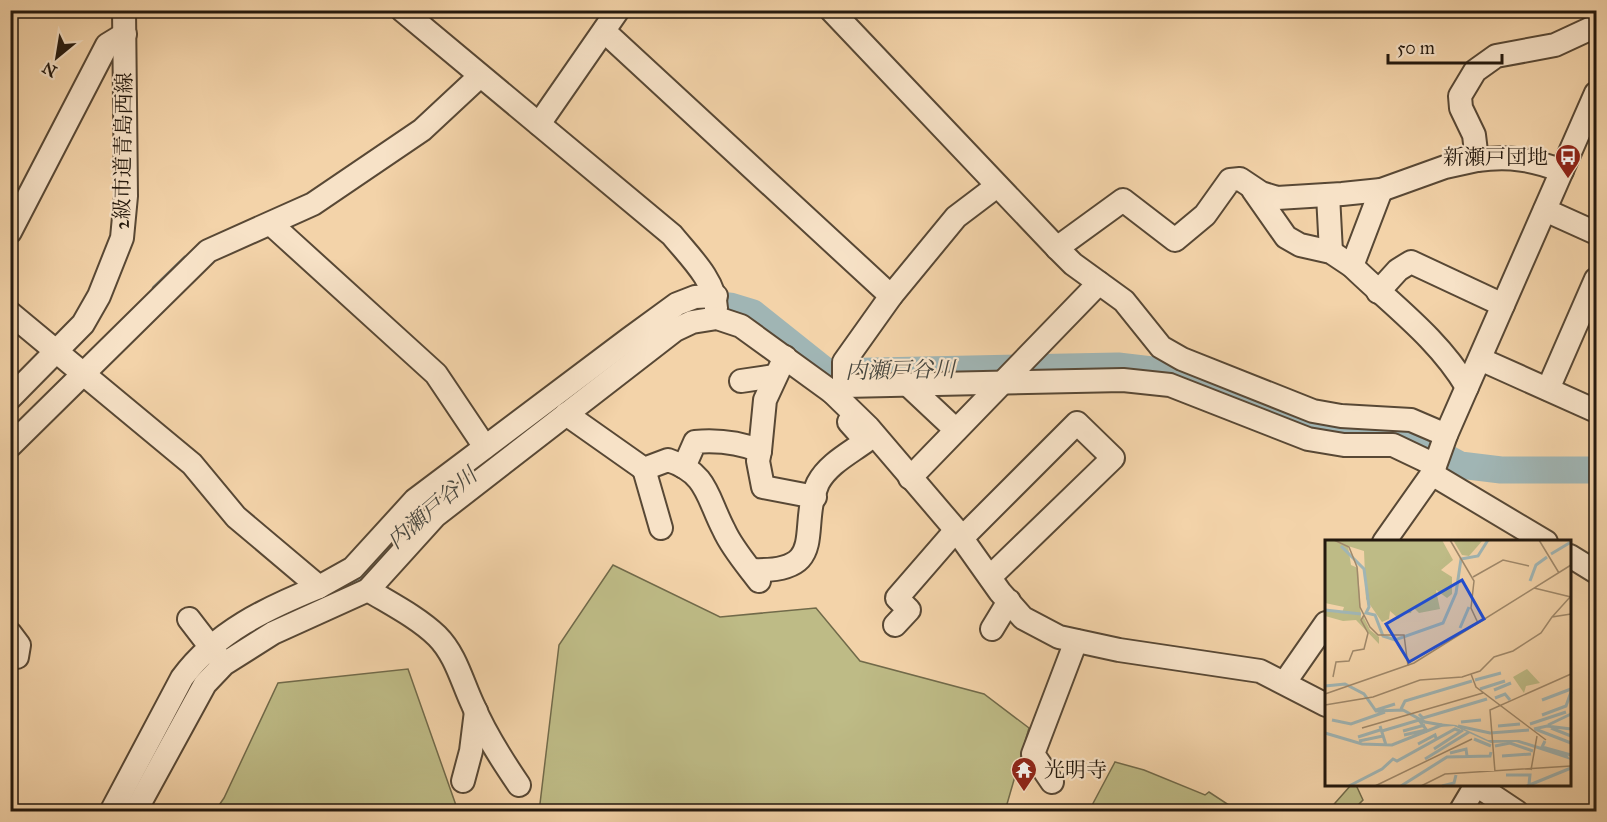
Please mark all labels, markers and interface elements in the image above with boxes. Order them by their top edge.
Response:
north arrow [27,27,87,87]
scale bar [1388,27,1502,65]
text: 50 m [1397,37,1435,59]
text: N [39,58,60,81]
street label: 2級市道青島西線 [109,72,137,230]
bus stop icon: 新瀬戸団地 [1553,142,1583,180]
place label: 新瀬戸団地 [1443,144,1548,170]
water label: 内瀬戸谷川 [845,356,957,384]
water label: 内瀬戸谷川 [382,460,484,554]
inset map [1325,540,1571,786]
temple icon: 光明寺 [1009,755,1039,793]
place label: 光明寺 [1044,757,1107,783]

